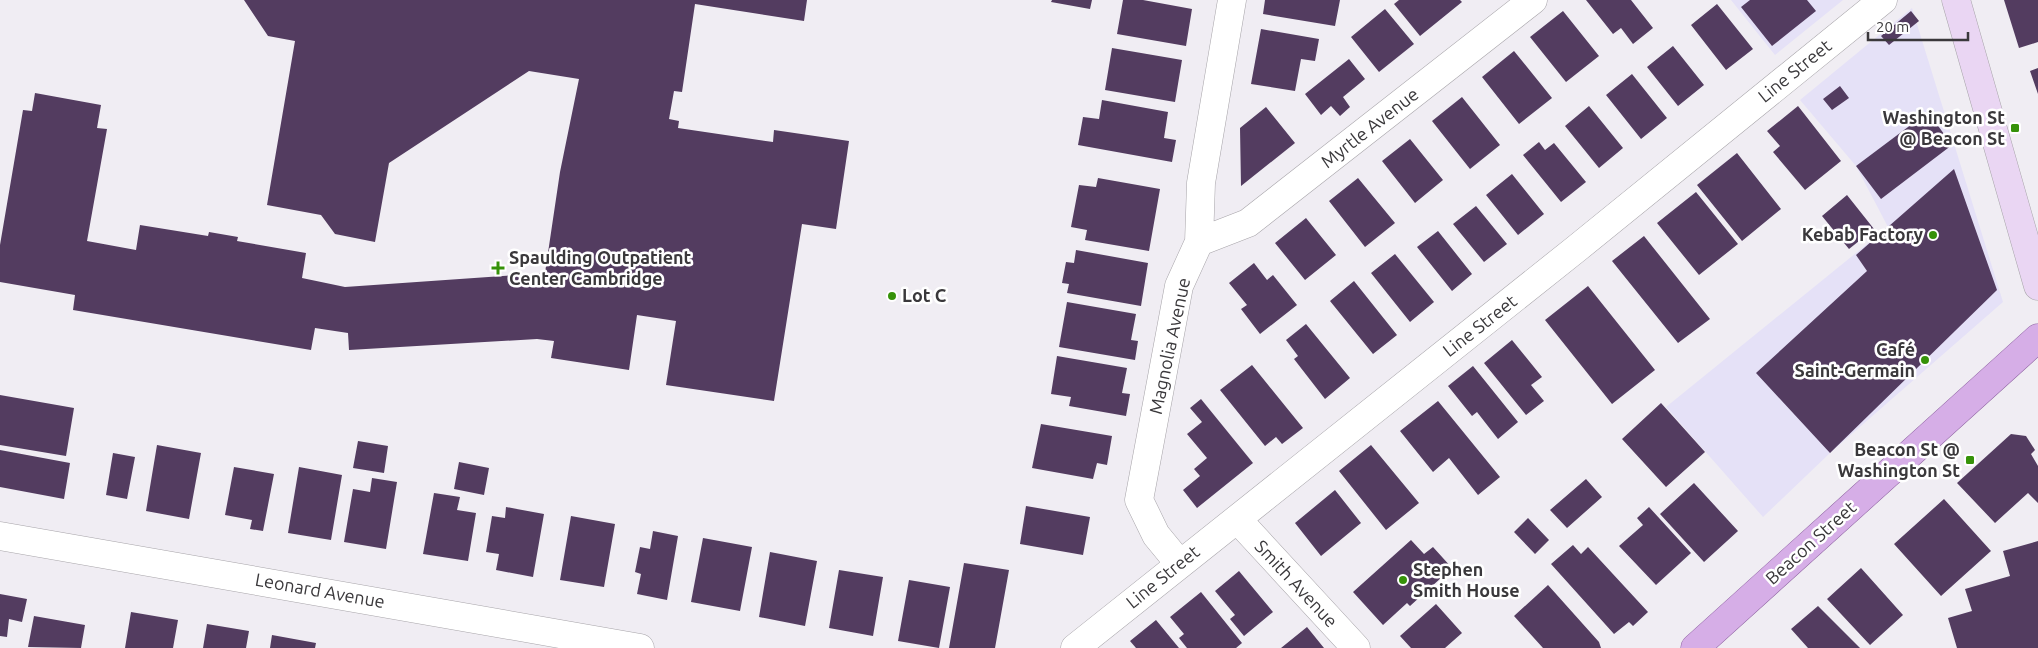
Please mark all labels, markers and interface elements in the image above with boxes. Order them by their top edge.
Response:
scale bar [1868,10,1968,42]
text: 20 m [1876,18,1909,35]
street label: Line Street [1754,35,1835,106]
street label: Myrtle Avenue [1317,83,1422,171]
place label: Washington St @ Beacon St [1882,107,2005,148]
marker: Washington St @ Beacon St [2009,122,2021,134]
place label: Kebab Factory [1802,224,1923,244]
marker: Kebab Factory [1927,229,1939,241]
place label: Spaulding Outpatient Center Cambridge [509,247,692,288]
marker: Spaulding Outpatient Center Cambridge [491,261,505,275]
street label: Magnolia Avenue [1145,276,1193,416]
place label: Lot C [902,285,947,305]
marker: Lot C [886,290,898,302]
street label: Line Street [1438,290,1520,360]
place label: Café Saint-Germain [1795,339,1915,380]
marker: Café Saint-Germain [1919,354,1931,366]
place label: Beacon St @ Washington St [1837,439,1960,480]
marker: Beacon St @ Washington St [1964,454,1976,466]
street label: Beacon Street [1761,497,1859,588]
street label: Smith Avenue [1251,536,1342,631]
street label: Line Street [1122,541,1203,612]
place label: Stephen Smith House [1413,559,1520,600]
street label: Leonard Avenue [254,569,387,611]
marker: Stephen Smith House [1397,574,1409,586]

